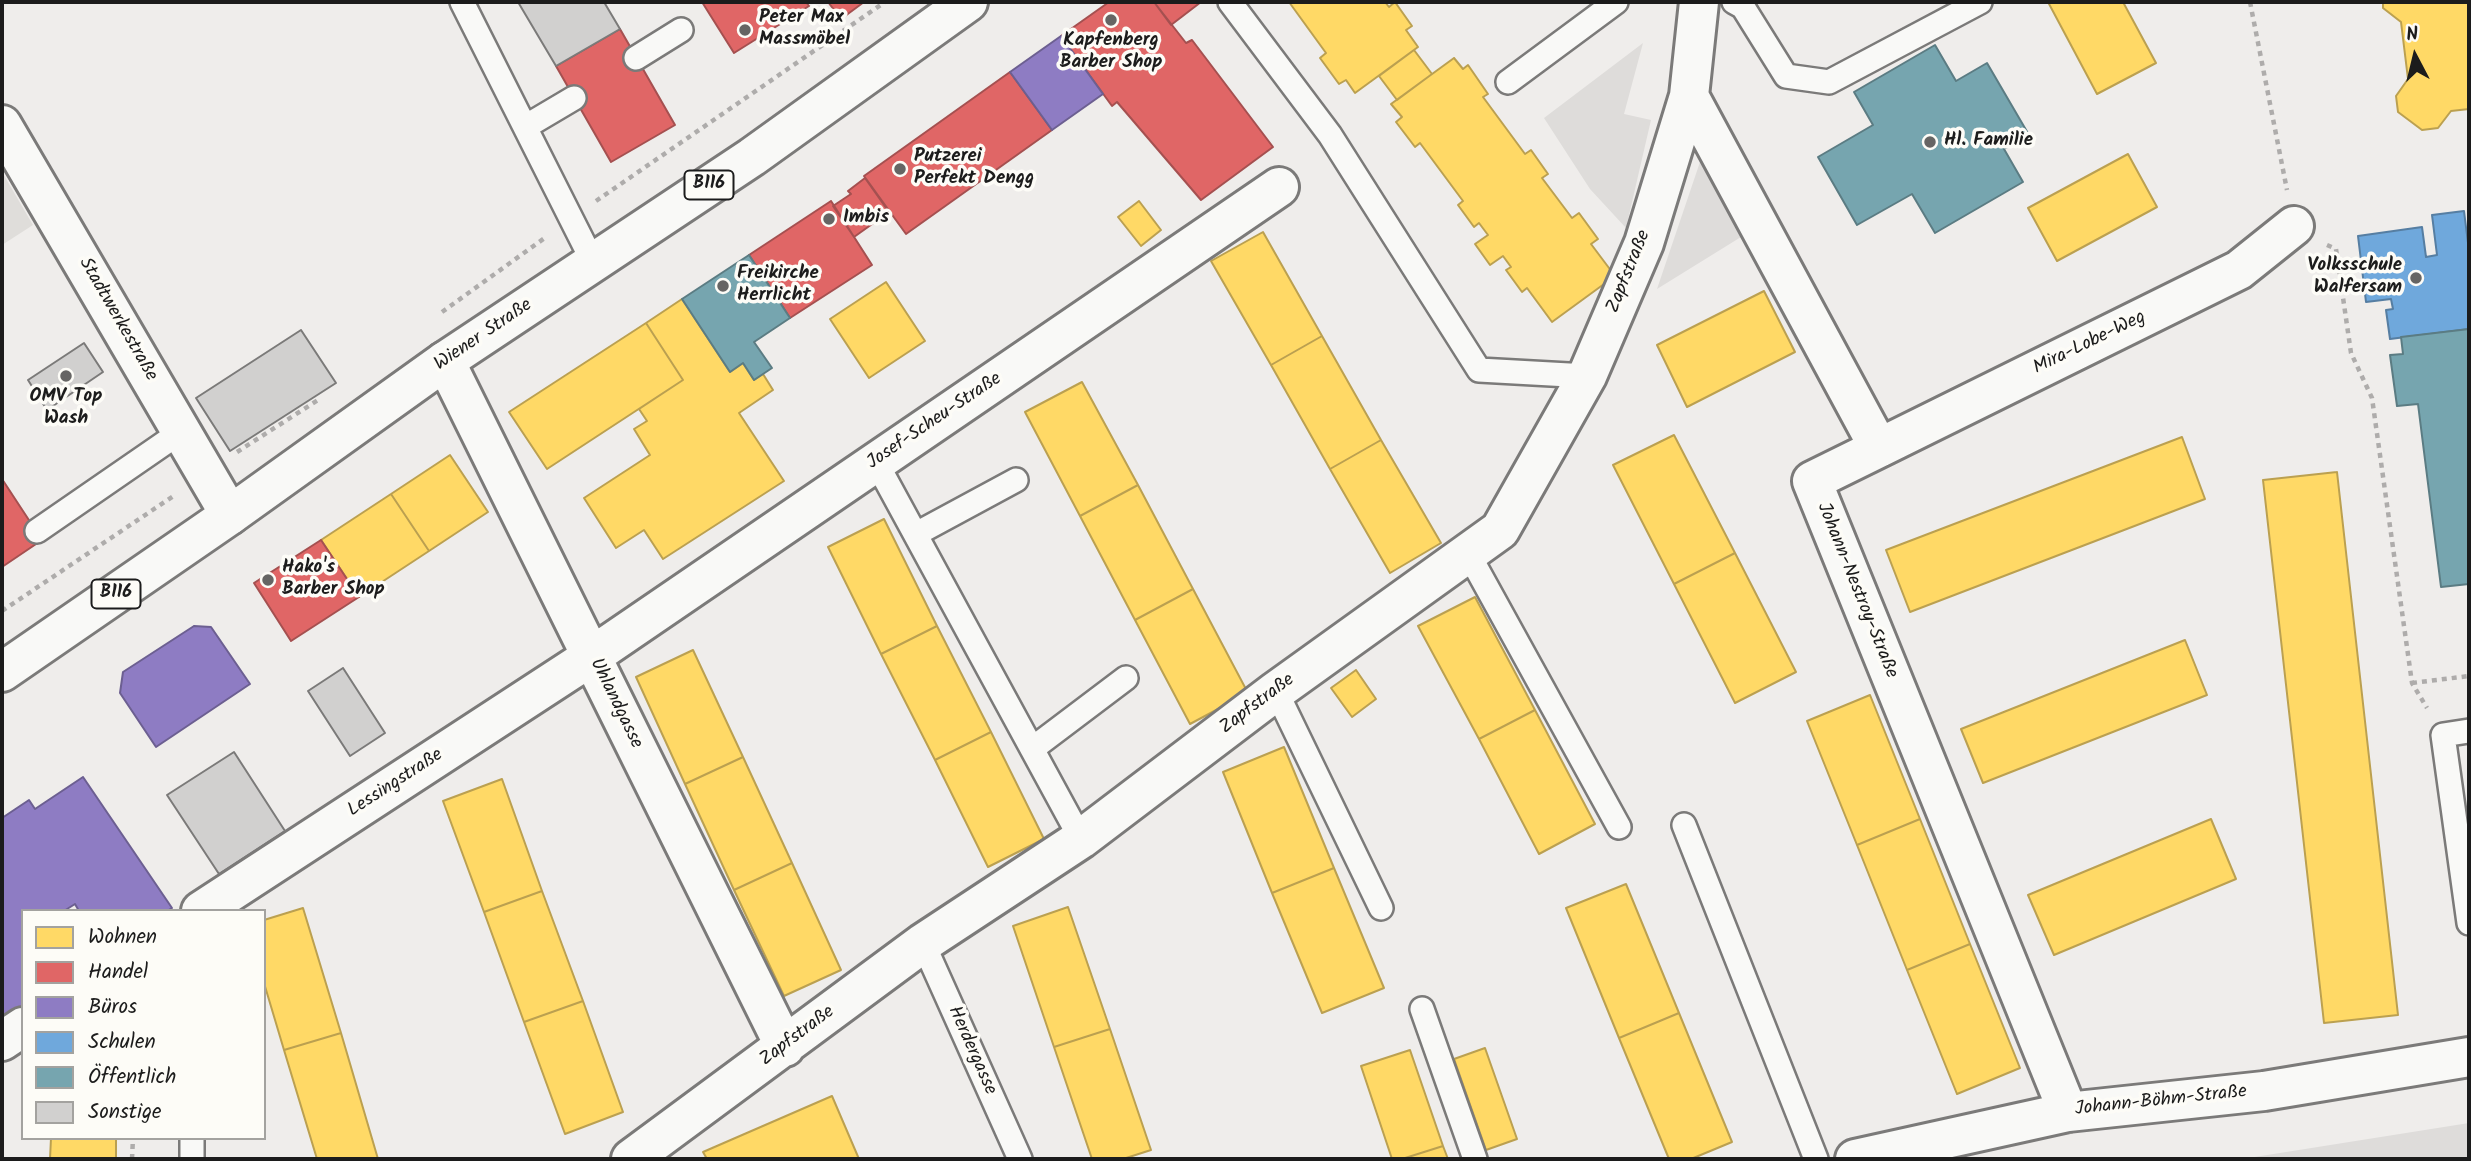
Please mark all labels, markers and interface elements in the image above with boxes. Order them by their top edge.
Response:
place label: Peter Max Massmöbel [759,8,850,52]
marker: Kapfenberg Barber Shop [1103,12,1119,28]
text: N [2405,20,2420,51]
north arrow [2380,21,2450,91]
marker: Peter Max Massmöbel [737,22,753,38]
place label: Kapfenberg Barber Shop [1060,31,1162,75]
place label: Hl. Familie [1944,131,2033,153]
marker: Hl. Familie [1922,134,1938,150]
place label: Putzerei Perfekt Dengg [914,147,1034,191]
marker: Putzerei Perfekt Dengg [892,161,908,177]
road number: B116 [684,170,734,200]
place label: Imbis [843,208,889,230]
marker: Imbis [821,211,837,227]
street label: Zapfstraße [1603,227,1657,317]
street label: Stadtwerkestraße [72,254,162,386]
place label: Volksschule Walfersam [2308,256,2402,300]
place label: Freikirche Herrlicht [737,264,819,308]
marker: Volksschule Walfersam [2408,270,2424,286]
marker: Freikirche Herrlicht [715,278,731,294]
street label: Wiener Straße [431,295,537,377]
street label: Mira-Lobe-Weg [2030,307,2150,381]
marker: OMV Top Wash [58,368,74,384]
street label: Josef-Scheu-Straße [863,369,1007,475]
place label: OMV Top Wash [30,387,102,431]
street label: Johann-Nestroy-Straße [1810,500,1902,682]
place label: Hako's Barber Shop [282,558,385,602]
marker: Hako's Barber Shop [260,572,276,588]
road number: B116 [92,580,140,608]
street label: Uhlandgasse [583,655,647,753]
street label: Zapfstraße [1216,670,1300,740]
street label: Lessingstraße [344,745,448,823]
legend [21,909,266,1140]
text: Wohnen [88,921,157,954]
text: Handel [88,956,148,989]
text: Büros [88,991,137,1024]
street label: Zapfstraße [756,1002,840,1072]
street label: Herdergasse [941,1003,1001,1099]
text: Schulen [88,1026,156,1059]
text: Öffentlich [88,1061,176,1094]
street label: Johann-Böhm-Straße [2074,1082,2248,1122]
text: Sonstige [88,1096,161,1129]

